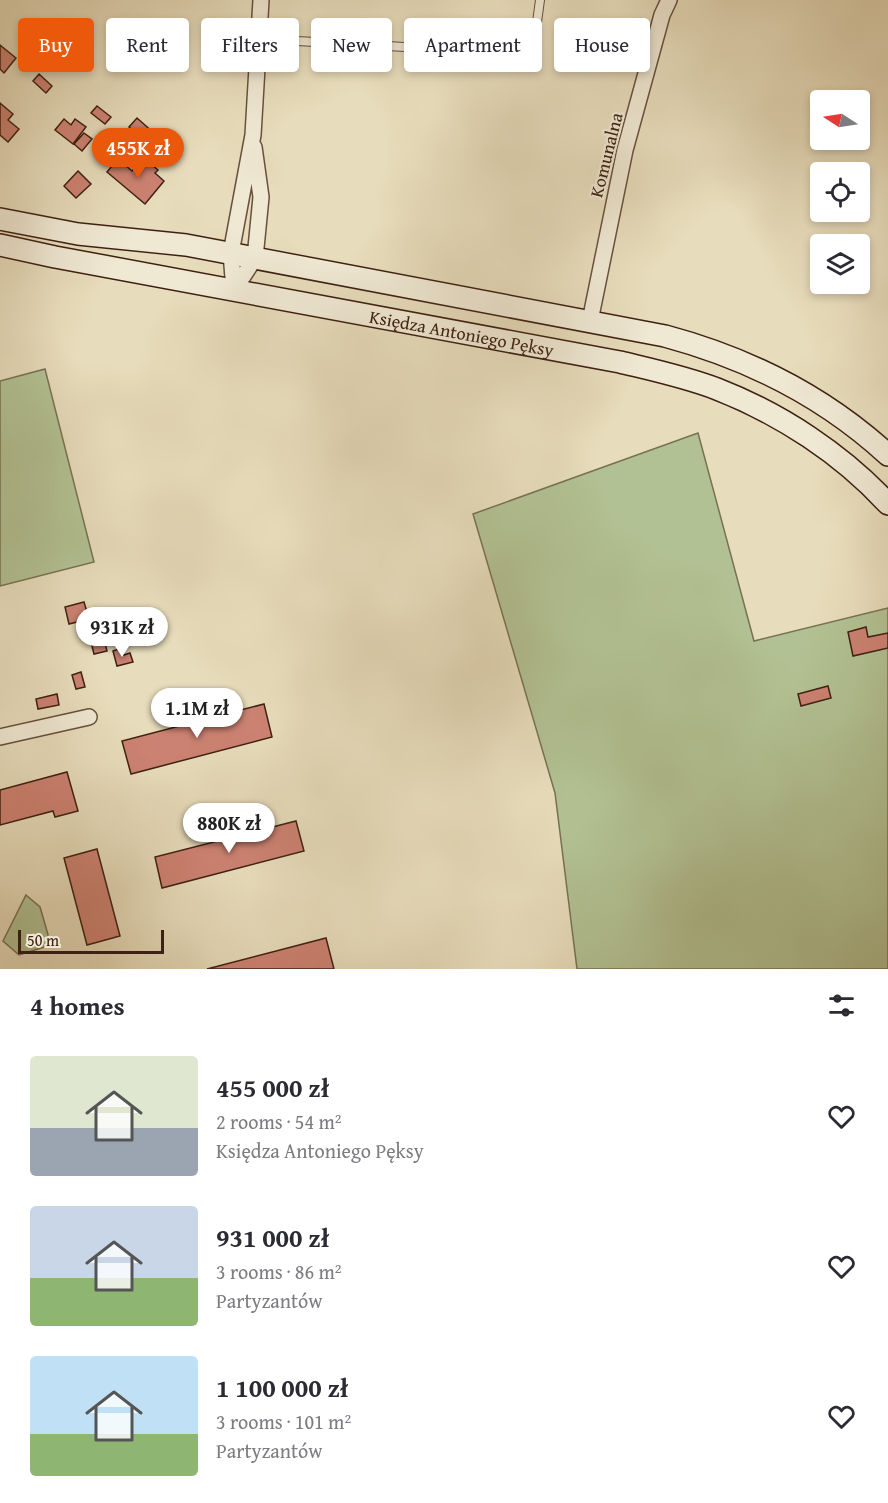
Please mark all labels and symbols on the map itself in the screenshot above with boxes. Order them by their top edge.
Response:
north arrow [810,90,870,150]
street label: Komunalna [582,109,630,200]
pin: 455K zł [83,128,193,179]
street label: Księdza Antoniego Pęksy [367,302,556,363]
pin: 931K zł [67,607,177,658]
pin: 1.1M zł [142,688,252,739]
pin: 880K zł [174,803,284,854]
scale bar [18,927,164,954]

